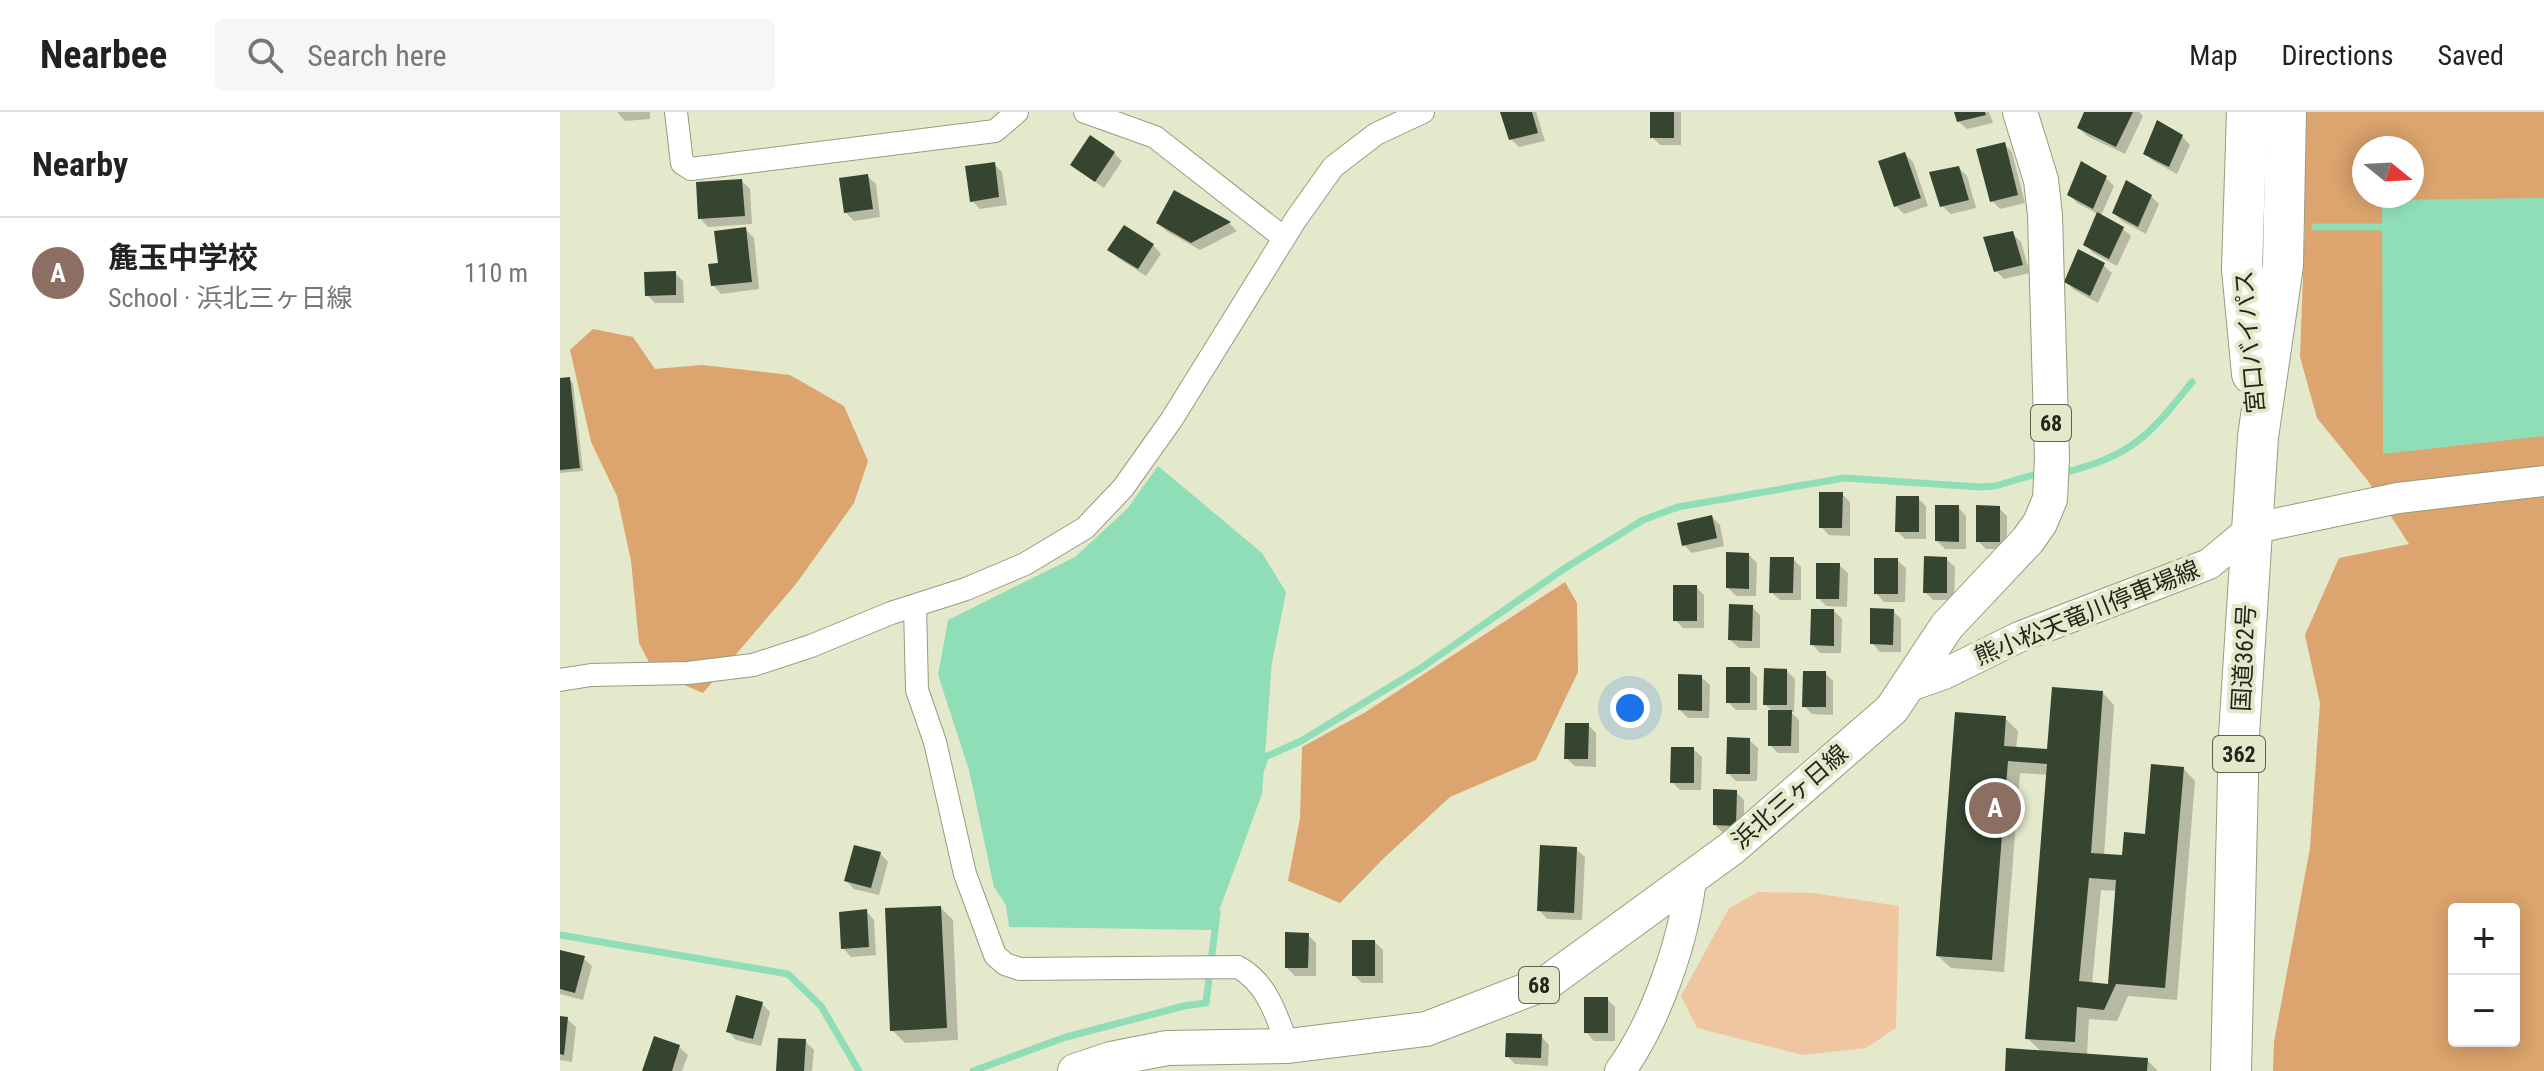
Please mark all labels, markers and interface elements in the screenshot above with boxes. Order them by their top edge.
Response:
search box [215,19,775,91]
text: Nearbee [40,33,167,77]
icon: search [243,33,287,77]
text: Search here [307,38,447,73]
text: Map [2189,39,2238,72]
text: Directions [2282,39,2393,72]
text: Saved [2437,39,2504,72]
north arrow [2352,136,2424,208]
text: Nearby [32,144,128,184]
text: 麁玉中学校 [108,240,258,275]
text: A [50,258,66,288]
text: 110 m [464,258,528,288]
street label: 宮口バイパス [2230,269,2270,415]
text: School · 浜北三ヶ日線 [108,283,352,313]
road number: 68 [2031,405,2071,441]
street label: 熊小松天竜川停車場線 [1970,555,2204,671]
street label: 国道362号 [2227,604,2261,712]
your location [1610,688,1650,728]
road number: 362 [2213,736,2265,772]
street label: 浜北三ヶ日線 [1726,739,1854,855]
pin: A [1969,778,2021,838]
map controls [2448,903,2520,1047]
button: + [2448,903,2520,975]
road number: 68 [1519,967,1559,1003]
button: − [2448,975,2520,1047]

